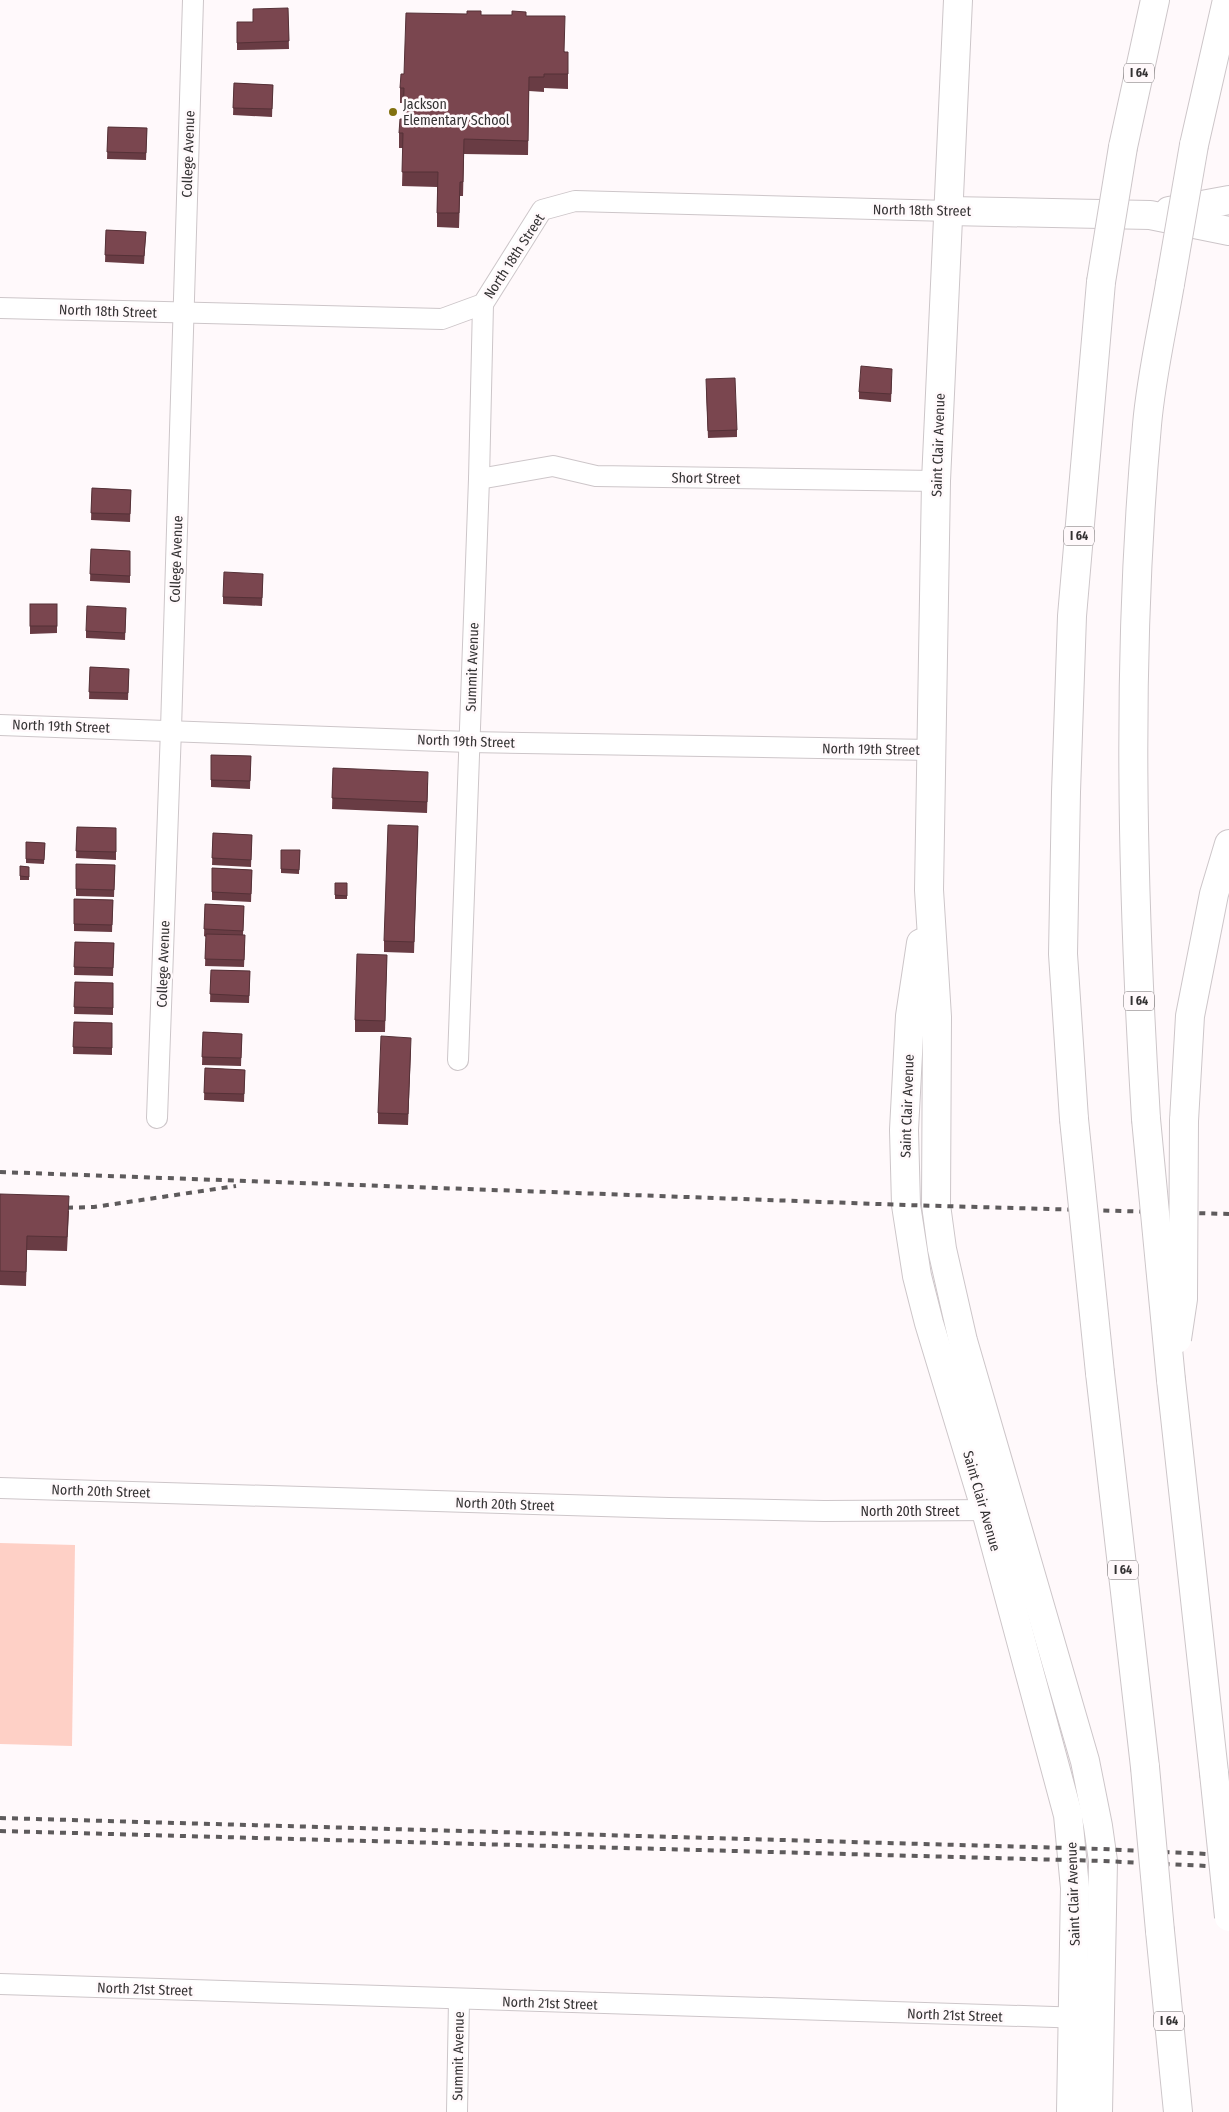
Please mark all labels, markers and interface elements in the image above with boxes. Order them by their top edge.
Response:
road number: I 64 [1124,64,1154,82]
place label: Jackson Elementary School [403,96,510,129]
marker: Jackson Elementary School [387,106,399,118]
street label: College Avenue [178,110,199,198]
street label: North 18th Street [873,201,972,220]
street label: North 18th Street [481,210,548,302]
street label: North 18th Street [59,301,158,322]
street label: Saint Clair Avenue [928,393,949,497]
street label: Short Street [671,469,741,488]
street label: College Avenue [166,515,187,603]
road number: I 64 [1064,526,1094,546]
street label: Summit Avenue [462,622,483,712]
street label: North 19th Street [12,716,111,737]
street label: North 19th Street [417,731,516,752]
street label: North 19th Street [822,740,921,759]
street label: College Avenue [153,920,174,1008]
road number: I 64 [1124,991,1154,1010]
street label: Saint Clair Avenue [897,1054,918,1158]
street label: Saint Clair Avenue [959,1449,1004,1553]
street label: North 20th Street [51,1481,151,1502]
street label: North 20th Street [455,1494,555,1515]
street label: North 20th Street [860,1503,960,1520]
road number: I 64 [1108,1560,1138,1580]
street label: Saint Clair Avenue [1063,1842,1084,1946]
street label: North 21st Street [97,1979,193,2000]
street label: North 21st Street [502,1993,598,2014]
street label: North 21st Street [907,2005,1003,2026]
street label: Summit Avenue [449,2011,468,2101]
road number: I 64 [1154,2012,1184,2030]

